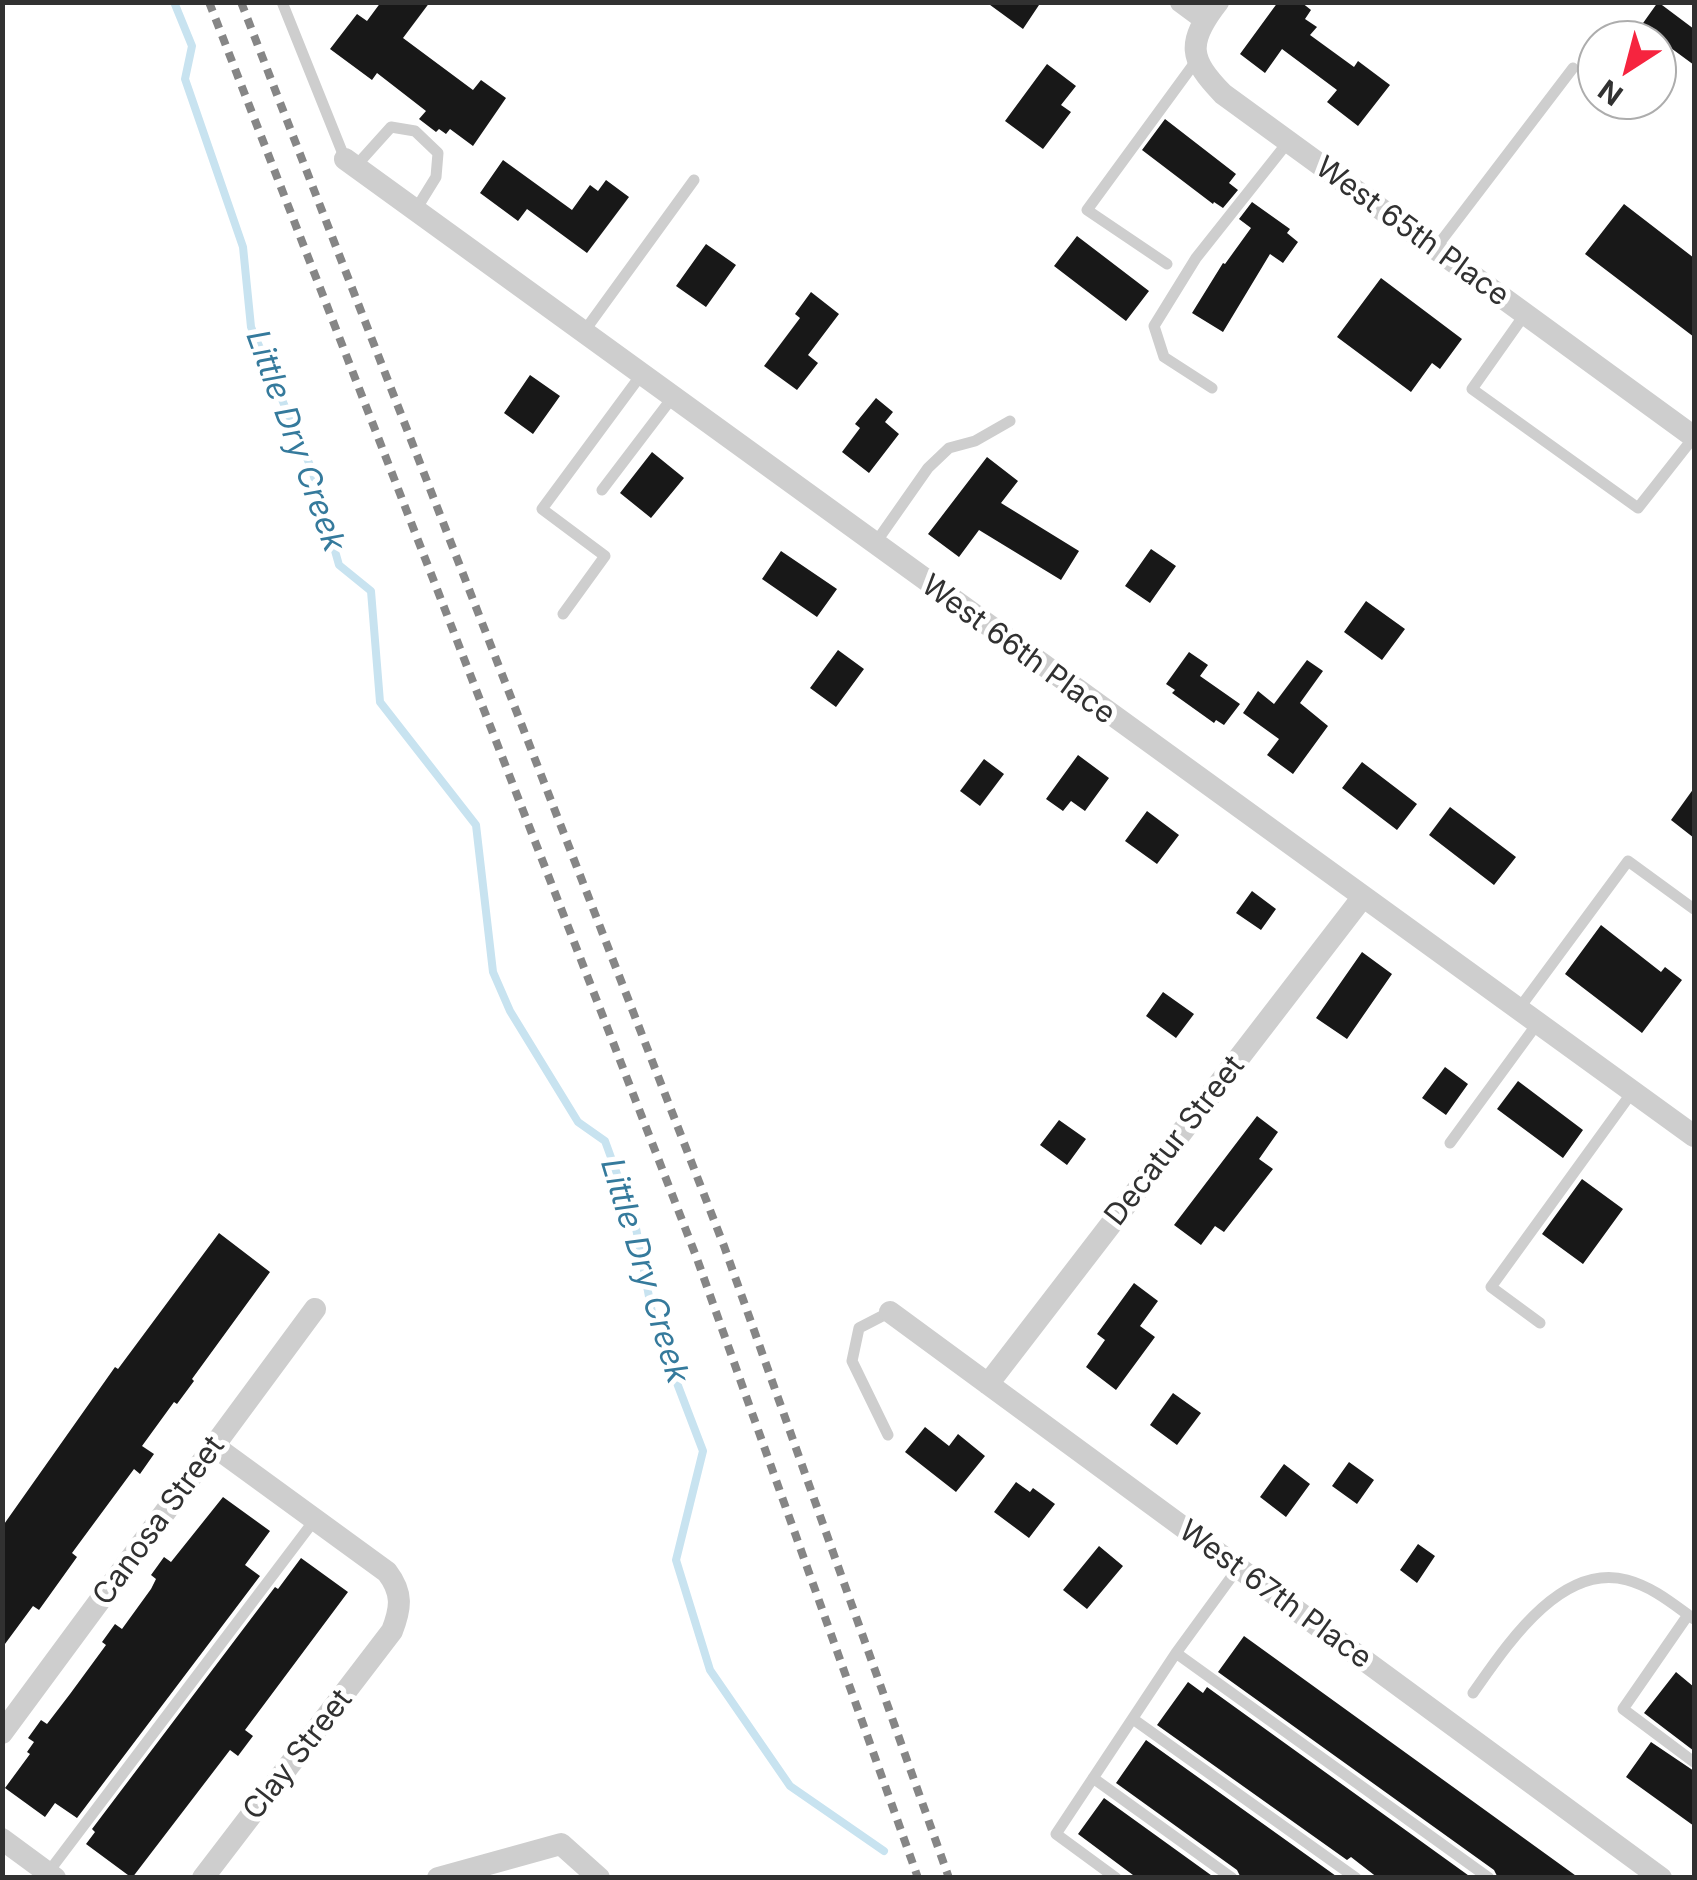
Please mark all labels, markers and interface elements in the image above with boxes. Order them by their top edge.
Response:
north arrow [1577,20,1677,120]
text: N [1592,73,1629,113]
street label: West 65th Place [1308,150,1516,314]
water label: Little Dry Creek [237,325,353,557]
street label: West 66th Place [914,568,1122,732]
street label: Decatur Street [1098,1049,1252,1233]
water label: Little Dry Creek [592,1154,696,1388]
street label: Canosa Street [86,1429,232,1613]
street label: West 67th Place [1172,1513,1378,1677]
street label: Clay Street [236,1683,360,1827]

